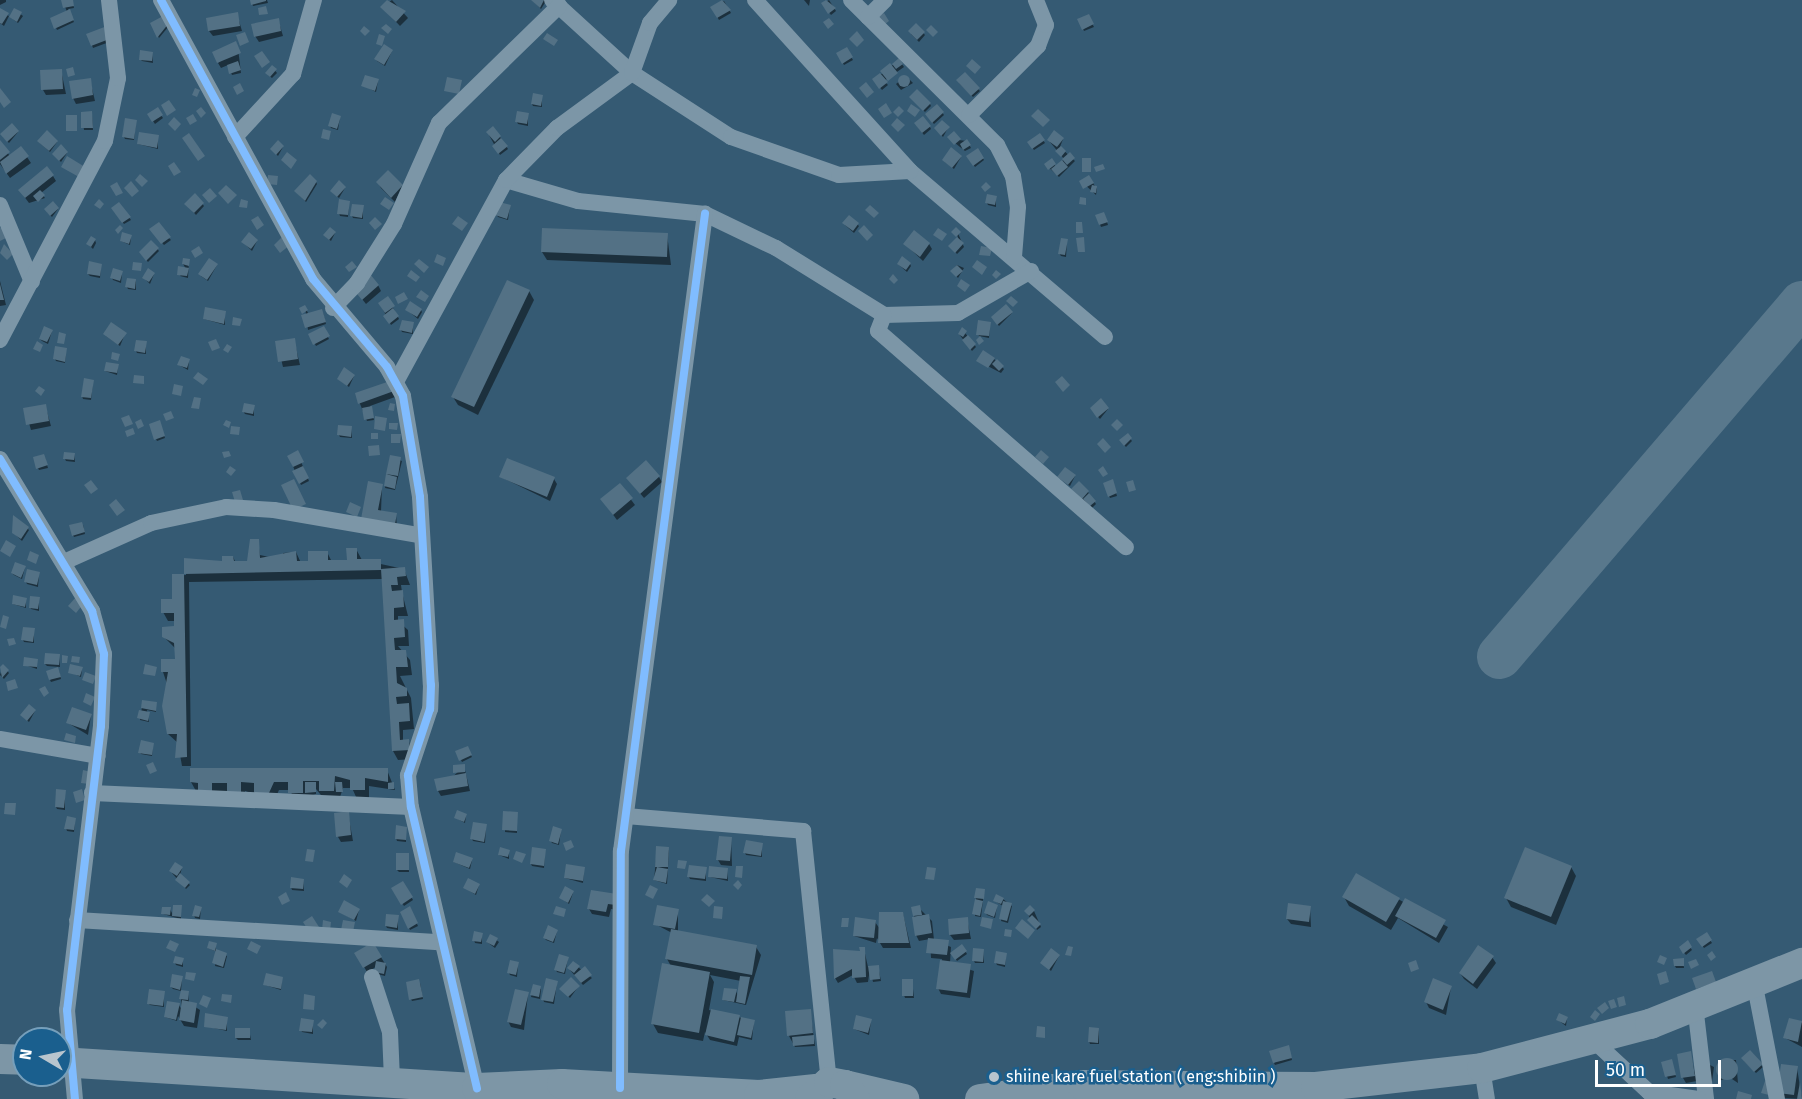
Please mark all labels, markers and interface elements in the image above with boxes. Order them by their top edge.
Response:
north arrow [12,1027,72,1087]
text: N [15,1048,36,1061]
scale bar [1598,1048,1724,1086]
text: 50 m [1606,1059,1645,1081]
place label: shiine kare fuel station ( eng:shibiin ) [1006,1067,1275,1087]
marker: shiine kare fuel station ( eng:shibiin ) [987,1070,1001,1084]

